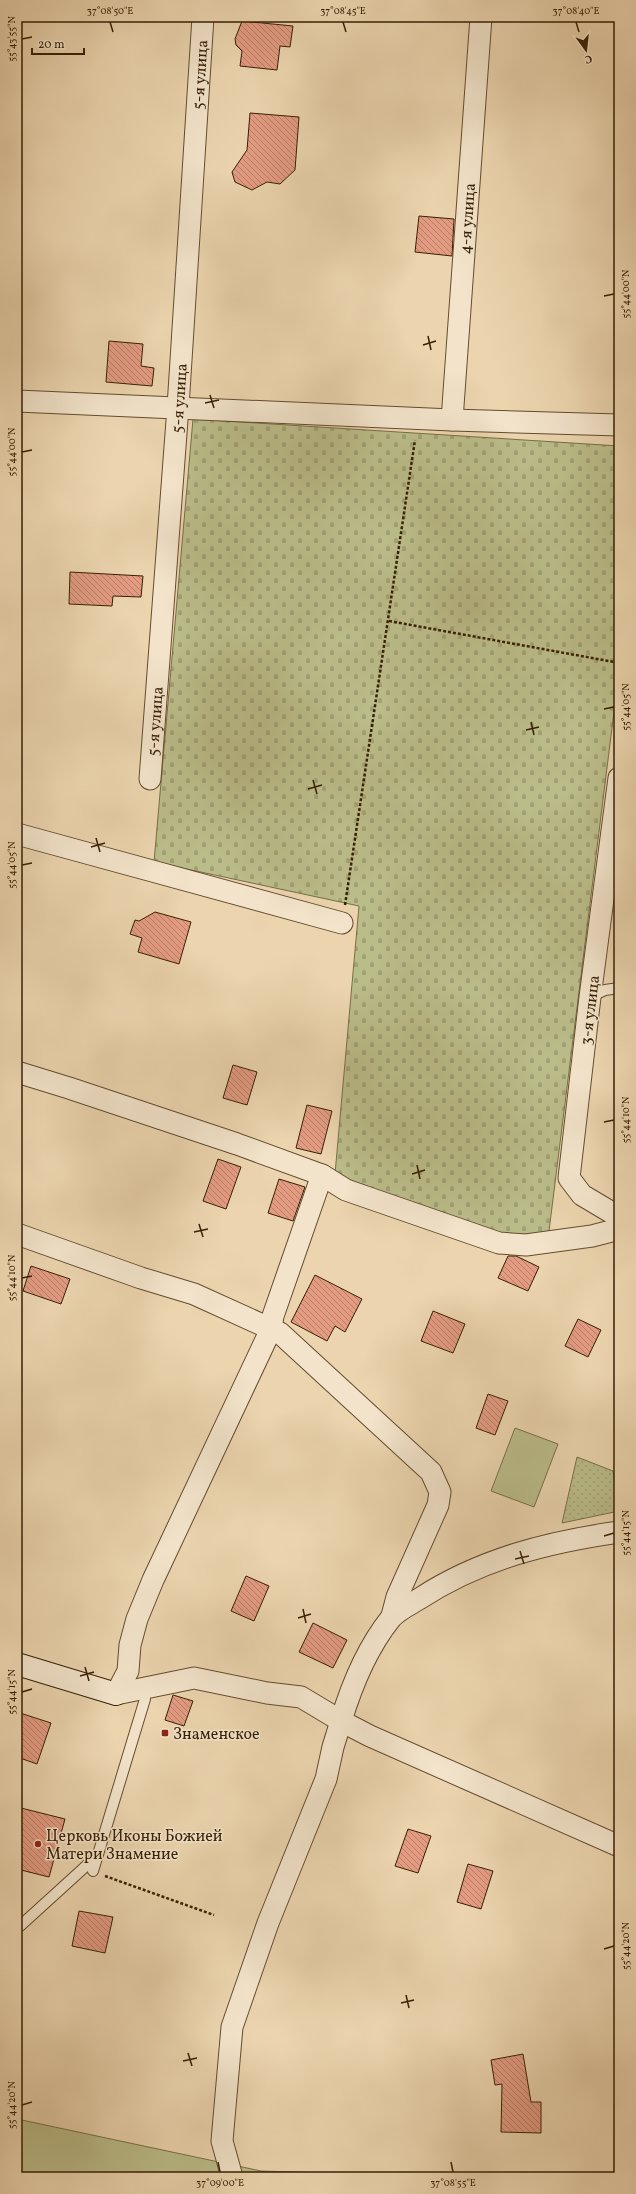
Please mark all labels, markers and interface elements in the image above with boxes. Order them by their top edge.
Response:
text: 37°08'50"E [87,4,133,18]
text: 37°08'45"E [320,4,366,18]
text: 37°08'40"E [553,4,599,18]
text: 55°43'55"N [5,16,19,62]
scale bar [32,30,84,56]
north arrow [566,30,606,70]
text: 20 m [38,37,65,53]
street label: 5-я улица [188,39,215,111]
text: С [583,50,594,66]
street label: 4-я улица [455,182,482,255]
text: 55°44'00"N [619,269,633,318]
street label: 5-я улица [167,362,194,434]
text: 55°44'00"N [5,427,19,476]
text: 55°44'05"N [619,683,633,731]
street label: 5-я улица [143,686,170,757]
text: 55°44'05"N [5,841,19,889]
street label: 3-я улица [576,974,606,1047]
text: 55°44'10"N [619,1096,633,1143]
text: 55°44'10"N [5,1254,19,1301]
text: 55°44'15"N [619,1510,633,1556]
text: 55°44'15"N [5,1669,19,1715]
place label: Знаменское [173,1724,260,1746]
marker: Знаменское [160,1728,170,1738]
place label: Церковь Иконы Божией Матери Знамение [46,1826,223,1866]
marker: Церковь Иконы Божией Матери Знамение [33,1839,43,1849]
text: 55°44'20"N [619,1921,633,1970]
text: 55°44'20"N [5,2080,19,2129]
text: 37°09'00"E [196,2176,244,2190]
text: 37°08'55"E [430,2176,476,2190]

